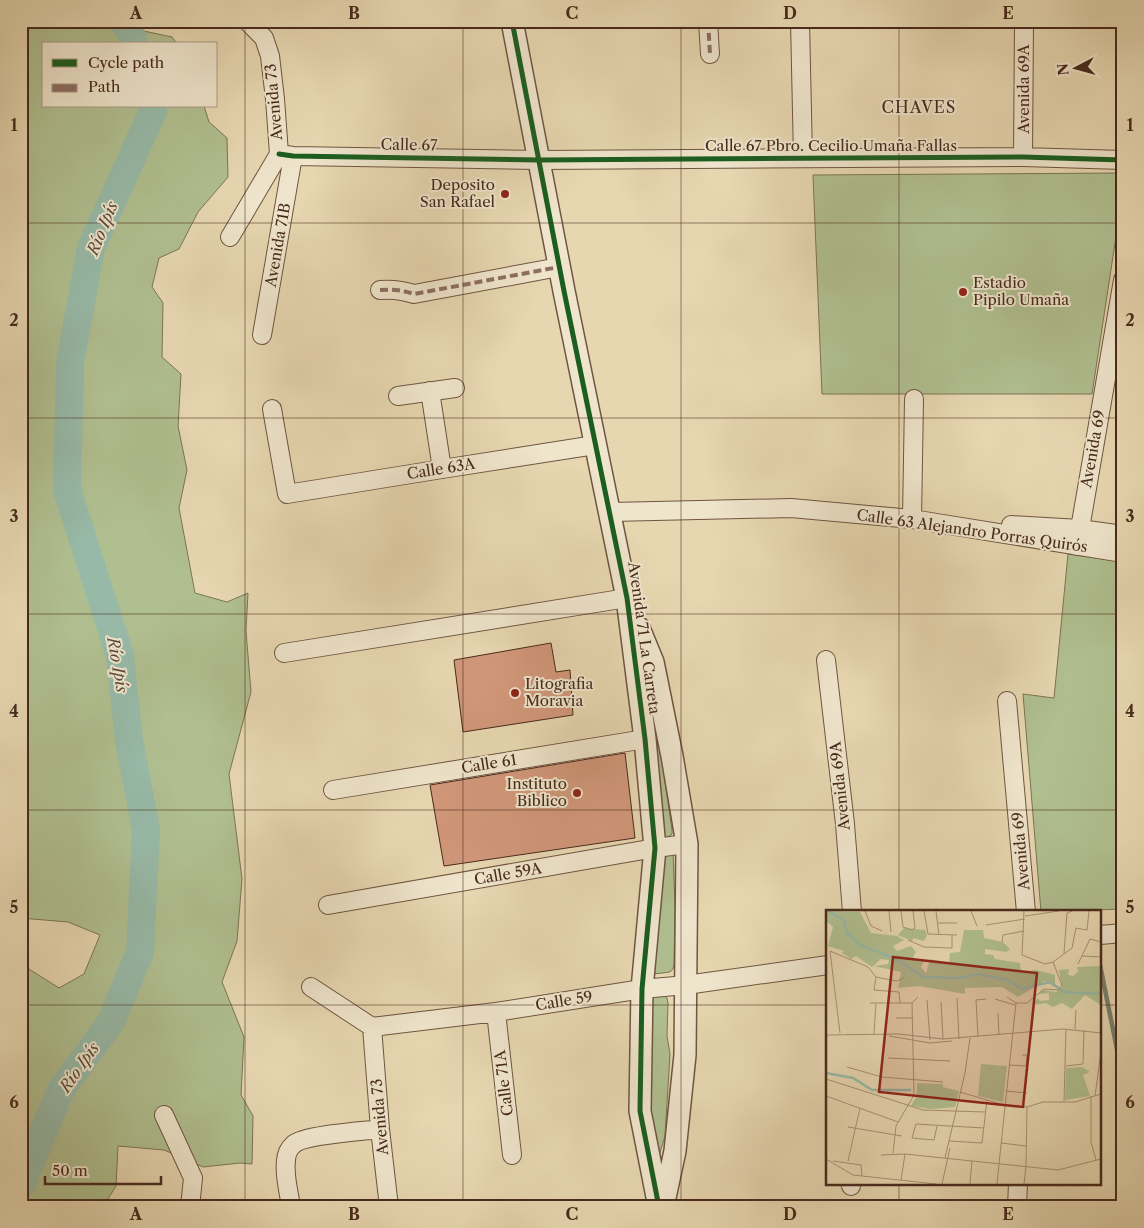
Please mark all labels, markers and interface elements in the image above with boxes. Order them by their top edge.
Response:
text: A [129,3,143,23]
text: B [348,3,360,23]
text: C [566,3,578,23]
text: D [783,3,797,23]
text: E [1002,3,1014,23]
legend [42,42,218,108]
north arrow [1052,42,1102,92]
street label: Avenida 69A [1014,43,1033,135]
text: Cycle path [88,53,165,72]
text: N [1053,62,1073,76]
street label: Avenida 73 [261,63,286,142]
text: Path [88,77,121,96]
district label: CHAVES [882,97,956,117]
text: 1 [10,115,18,135]
text: 1 [1126,115,1134,135]
street label: Calle 67 [380,135,438,155]
street label: Calle 67 Pbro. Cecilio Umaña Fallas [705,136,957,155]
place label: Deposito San Rafael [420,175,496,211]
marker: Deposito San Rafael [499,188,511,200]
water label: Río Ipís [81,198,122,260]
street label: Avenida 71B [261,201,294,290]
place label: Estadio Pipilo Umaña [973,273,1069,309]
marker: Estadio Pipilo Umaña [957,286,969,298]
text: 2 [9,310,19,330]
text: 2 [1125,310,1135,330]
street label: Avenida 69 [1076,409,1109,490]
street label: Calle 63A [405,454,477,483]
street label: Calle 63 Alejandro Porras Quirós [855,505,1089,556]
text: 3 [9,506,19,526]
text: 3 [1125,506,1135,526]
street label: Avenida 71 La Carreta [624,559,665,716]
water label: Río Ipís [103,634,133,694]
place label: Litografia Moravia [525,674,593,710]
marker: Litografia Moravia [509,687,521,699]
text: 4 [9,701,19,721]
text: 4 [1125,701,1135,721]
street label: Avenida 69A [825,740,854,832]
street label: Calle 61 [460,750,519,777]
place label: Instituto Biblico [507,774,567,810]
marker: Instituto Biblico [571,787,583,799]
street label: Avenida 69 [1008,811,1033,892]
street label: Calle 59A [473,858,544,889]
text: 5 [10,897,19,917]
text: 5 [1126,897,1135,917]
inset map [826,910,1102,1186]
street label: Calle 59 [534,987,594,1014]
water label: Río Ipís [54,1038,103,1097]
street label: Calle 71A [490,1048,517,1117]
street label: Avenida 73 [367,1078,392,1157]
text: 6 [9,1092,19,1112]
text: 6 [1125,1092,1135,1112]
scale bar [45,1153,161,1185]
text: 50 m [52,1161,88,1180]
text: A [129,1204,143,1224]
text: B [348,1204,360,1224]
text: C [566,1204,578,1224]
text: D [783,1204,797,1224]
text: E [1002,1204,1014,1224]

